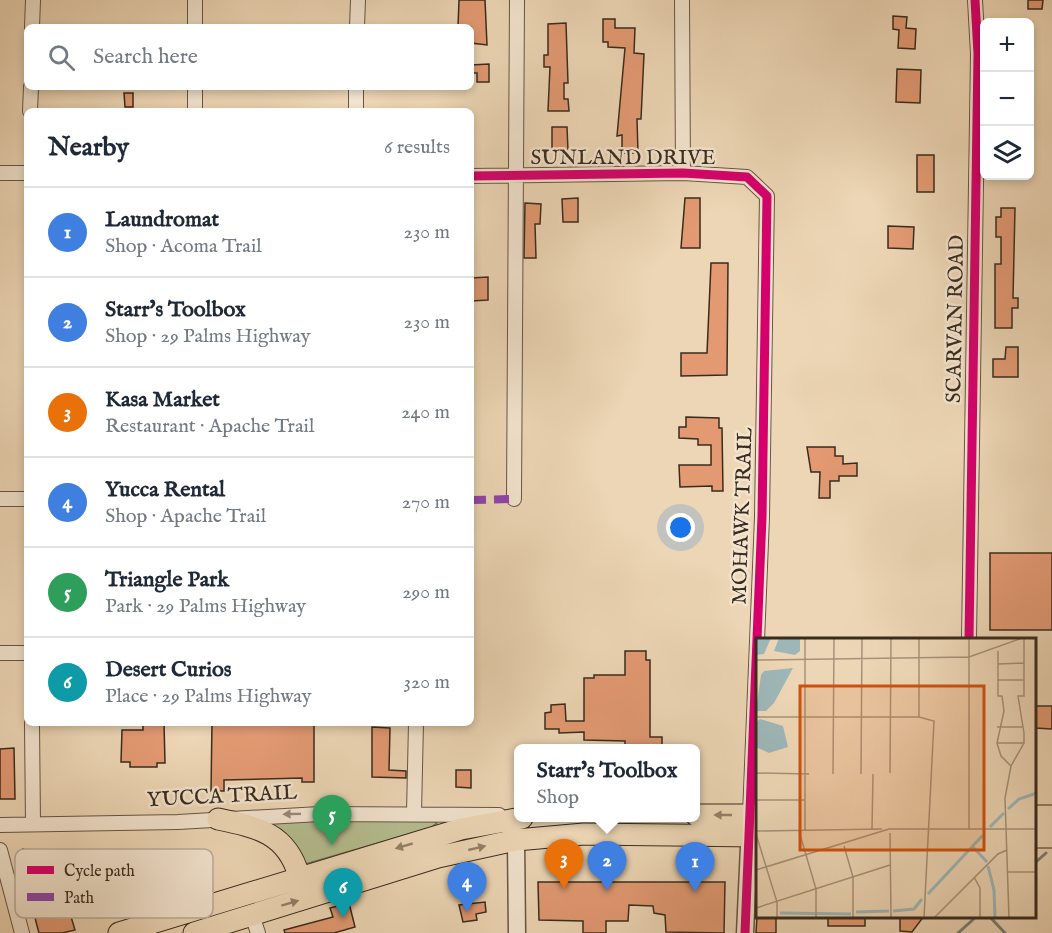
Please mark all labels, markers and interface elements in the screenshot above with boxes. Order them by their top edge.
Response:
map controls [980,18,1034,180]
button: + [980,18,1034,72]
search box [24,24,474,90]
icon: search [45,41,78,74]
text: Search here [93,43,198,71]
button: − [980,72,1034,126]
button: layers [980,126,1034,180]
text: Nearby [48,131,129,164]
text: 6 results [384,135,450,160]
street label: SUNLAND DRIVE [530,145,716,172]
text: Laundromat [105,206,219,234]
text: 1 [64,220,71,245]
text: 230 m [404,220,450,245]
text: Shop · Acoma Trail [105,234,262,259]
street label: SCARVAN ROAD [941,235,971,403]
text: Starr's Toolbox [105,296,246,324]
text: 2 [63,310,72,335]
text: 230 m [404,310,450,335]
text: Shop · 29 Palms Highway [105,324,311,349]
text: Kasa Market [105,386,220,414]
text: 3 [64,400,71,425]
text: 240 m [401,400,450,425]
text: Restaurant · Apache Trail [105,414,314,439]
street label: MOHAWK TRAIL [726,427,760,605]
text: Yucca Rental [105,476,225,504]
text: 4 [63,490,72,515]
text: 270 m [402,490,450,515]
text: Shop · Apache Trail [105,504,266,529]
your location [666,513,695,542]
text: Triangle Park [105,566,229,594]
text: 5 [64,580,71,605]
text: 290 m [402,580,450,605]
text: Park · 29 Palms Highway [105,594,306,619]
inset map [756,638,1037,918]
text: Desert Curios [105,656,232,684]
text: 6 [63,670,72,695]
text: 320 m [404,670,450,695]
text: Place · 29 Palms Highway [105,684,312,709]
popup [514,744,700,822]
text: Starr's Toolbox [537,757,677,785]
street label: YUCCA TRAIL [146,780,298,814]
text: Shop [537,785,579,810]
pin: 5 [312,796,352,845]
one-way arrow [283,809,302,819]
one-way arrow [713,810,732,820]
pin: 3 [544,840,584,889]
one-way arrow [395,842,413,851]
pin: 2 [588,842,626,891]
pin: 1 [676,842,714,892]
one-way arrow [468,843,487,852]
legend [15,849,213,918]
text: Cycle path [64,862,135,882]
pin: 4 [448,862,486,912]
pin: 6 [324,868,362,918]
text: Path [64,889,95,909]
one-way arrow [281,898,299,907]

